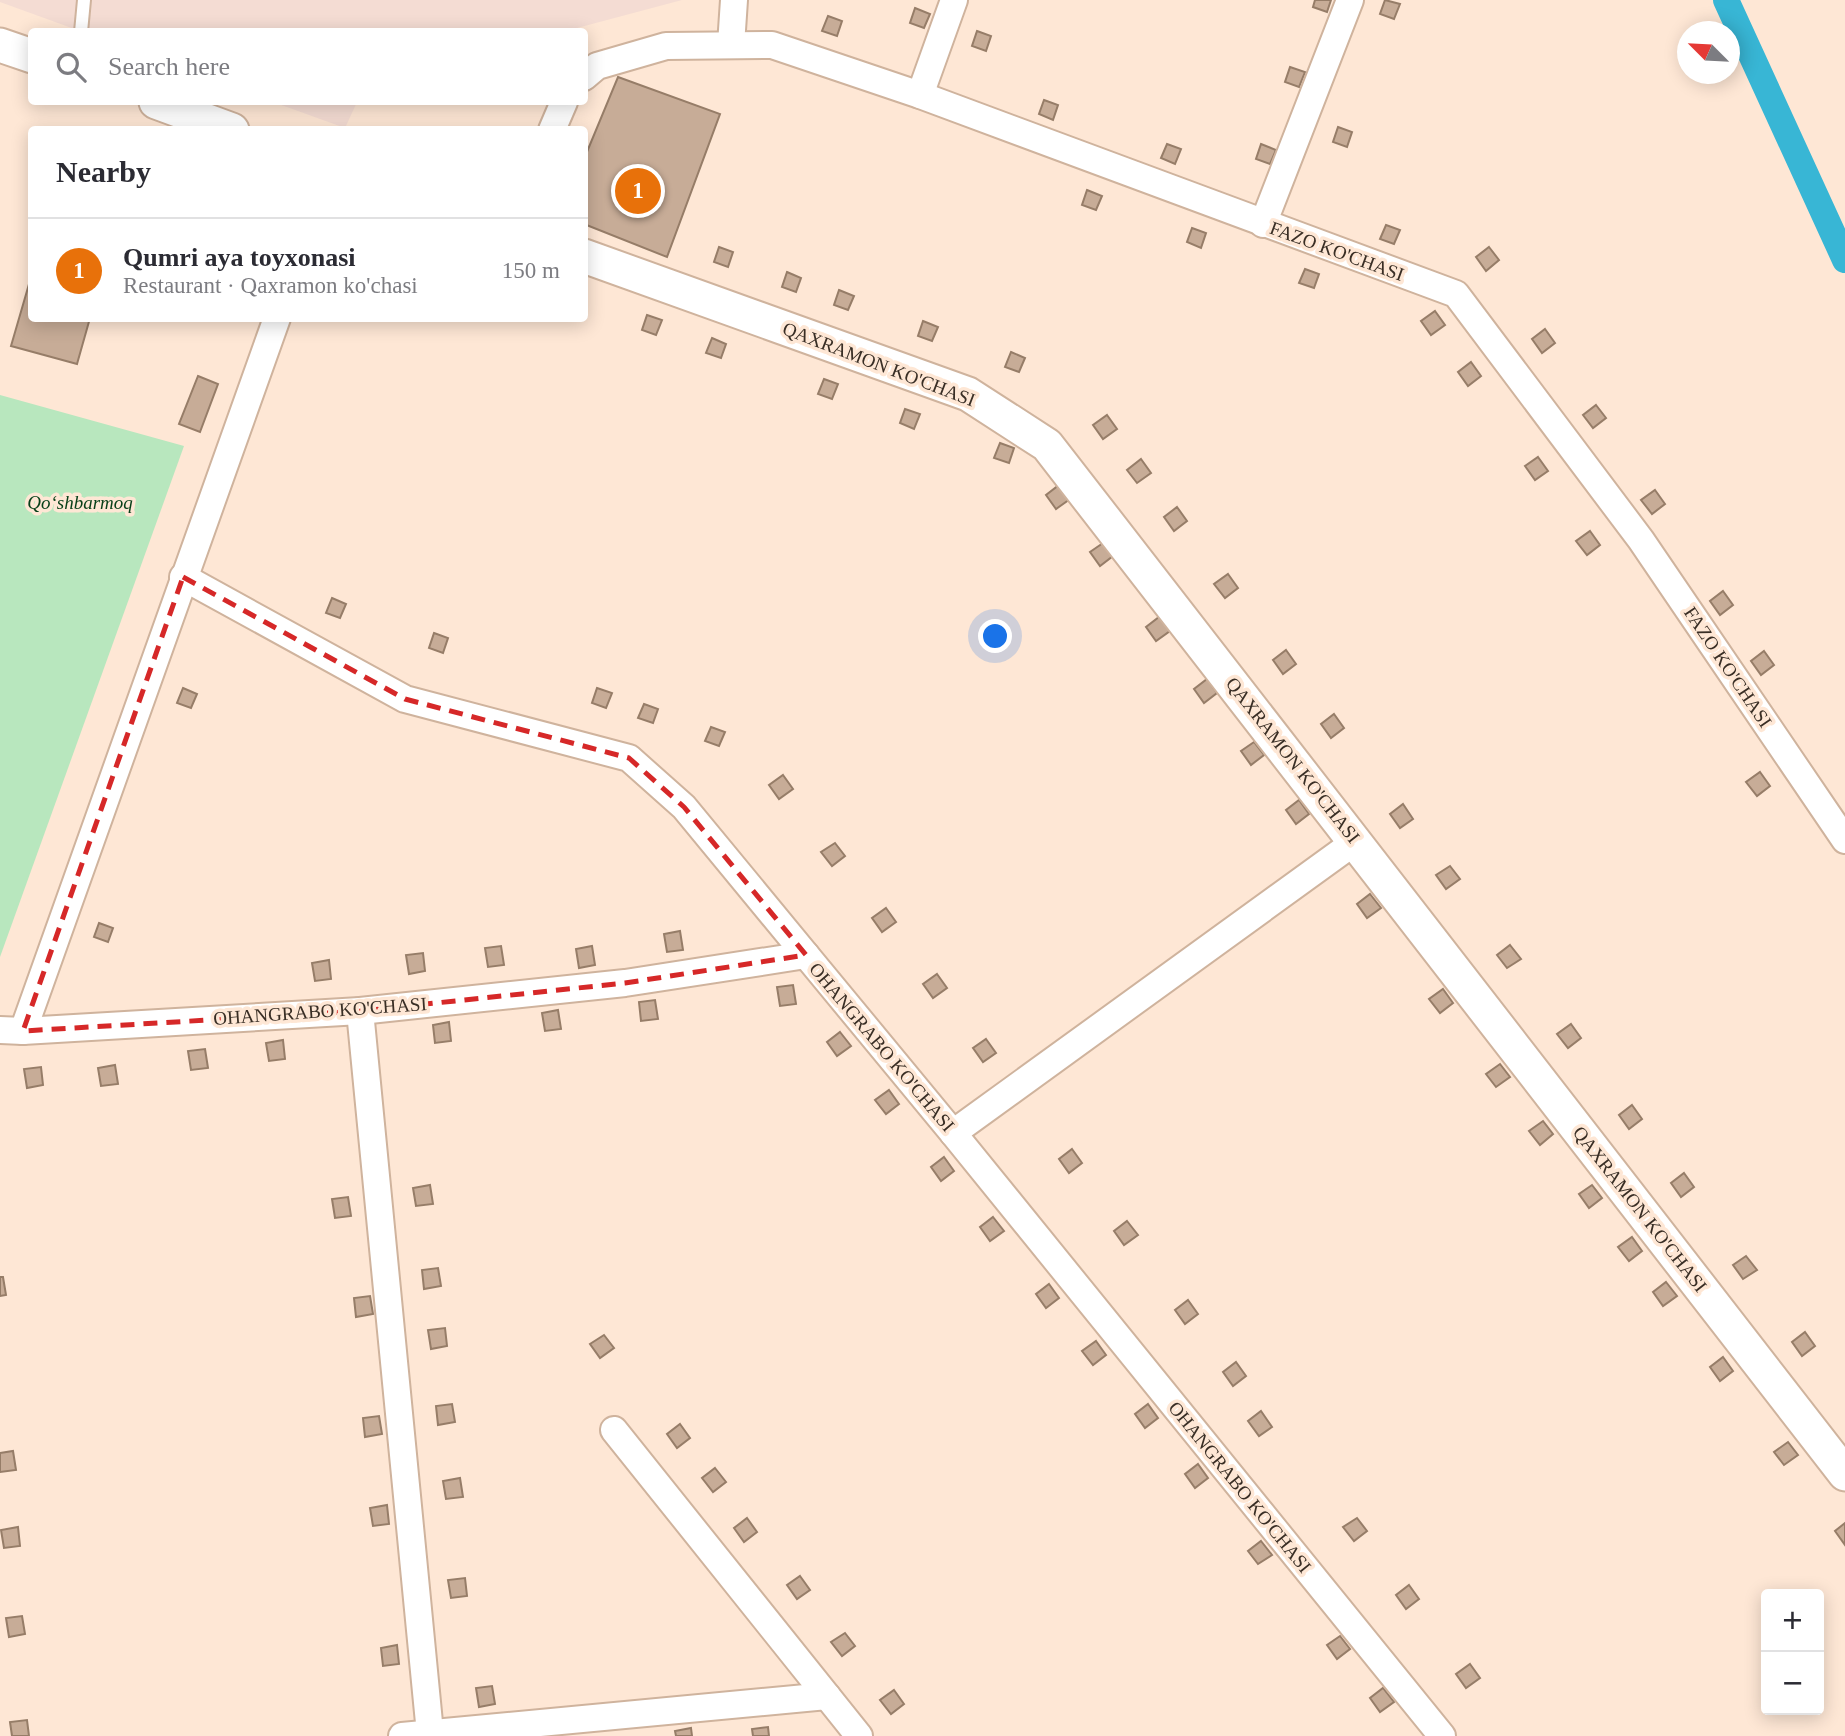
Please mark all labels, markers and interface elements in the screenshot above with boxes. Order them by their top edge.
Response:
north arrow [1677,21,1740,84]
search box [28,28,588,105]
icon: search [52,48,90,86]
text: Search here [108,52,230,81]
text: Nearby [56,155,151,188]
pin: 1 [615,165,661,217]
street label: FAZO KO'CHASI [1267,217,1407,285]
text: Qumri aya toyxonasi [123,243,356,272]
text: 1 [73,258,85,283]
text: 150 m [502,258,560,283]
text: Restaurant · Qaxramon ko'chasi [123,273,418,298]
street label: QAXRAMON KO'CHASI [780,318,978,410]
park label: Qo‘shbarmoq [27,492,133,513]
street label: FAZO KO'CHASI [1680,603,1776,731]
your location [978,619,1012,653]
street label: QAXRAMON KO'CHASI [1222,673,1364,847]
street label: OHANGRABO KO'CHASI [805,958,959,1136]
street label: OHANGRABO KO'CHASI [213,993,427,1029]
street label: QAXRAMON KO'CHASI [1569,1122,1711,1296]
street label: OHANGRABO KO'CHASI [1164,1397,1316,1577]
map controls [1761,1589,1824,1715]
button: + [1761,1589,1824,1652]
button: − [1761,1652,1824,1715]

